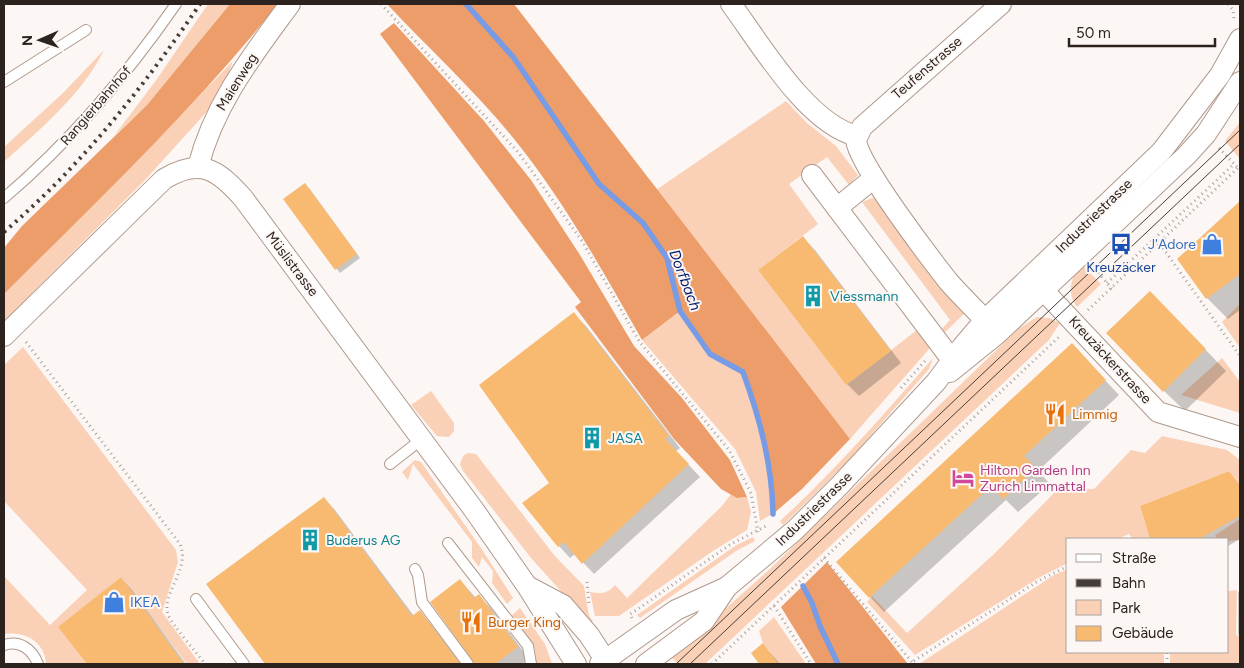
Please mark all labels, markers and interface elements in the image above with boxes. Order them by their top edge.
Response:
north arrow [15,15,65,65]
scale bar [1069,15,1215,47]
text: 50 m [1076,24,1111,42]
street label: Teufenstrasse [888,33,966,103]
text: N [19,35,36,46]
street label: Maienweg [213,50,261,114]
street label: Rangierbahnhof [57,62,136,149]
street label: Industriestrasse [1052,175,1136,257]
street label: Müslistrasse [262,228,322,300]
bus stop icon: Kreuzäcker [1108,231,1134,257]
shop icon: J'Adore [1199,231,1225,257]
place label: J'Adore [1148,236,1196,253]
water label: Dorfbach [665,247,705,313]
place label: Kreuzäcker [1086,259,1156,276]
building icon: Viessmann [800,283,826,309]
place label: Viessmann [830,288,899,305]
street label: Kreuzäckerstrasse [1065,313,1155,408]
restaurant icon: Limmig [1042,401,1068,427]
place label: Limmig [1072,406,1118,423]
building icon: JASA [579,425,605,451]
place label: JASA [608,430,643,447]
place label: Hilton Garden Inn Zurich Limmattal [980,462,1091,495]
hotel icon: Hilton Garden Inn Zurich Limmattal [950,465,976,491]
street label: Industriestrasse [772,468,856,550]
building icon: Buderus AG [297,527,323,553]
place label: Buderus AG [326,532,401,549]
legend [1066,538,1229,653]
text: Straße [1112,549,1156,567]
text: Bahn [1112,574,1146,592]
shop icon: IKEA [101,589,127,615]
place label: IKEA [130,594,161,611]
text: Park [1112,599,1141,617]
restaurant icon: Burger King [458,609,484,635]
place label: Burger King [488,614,561,631]
text: Gebäude [1112,624,1173,642]

